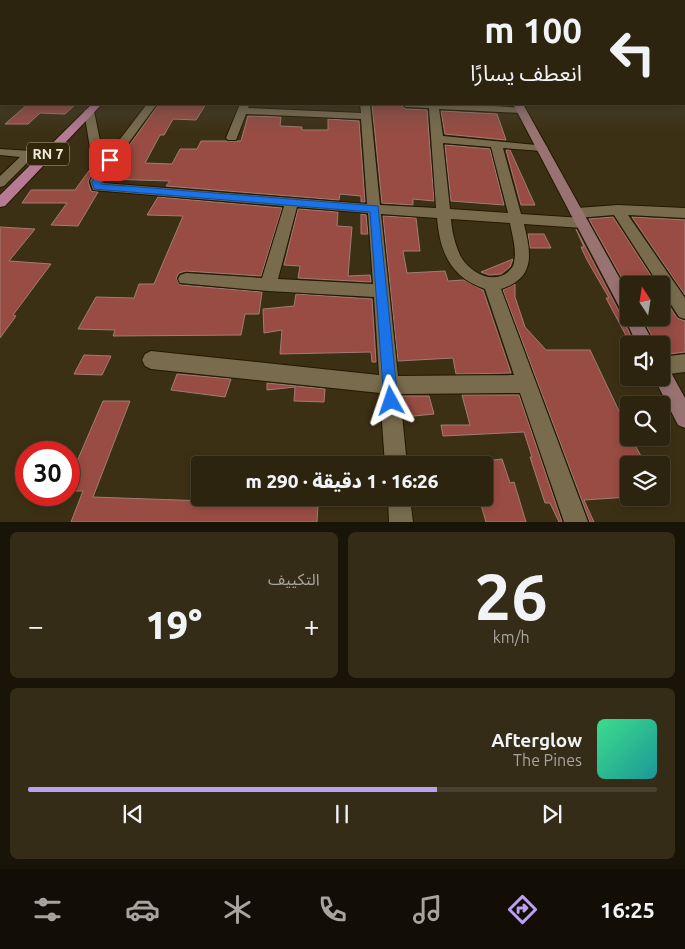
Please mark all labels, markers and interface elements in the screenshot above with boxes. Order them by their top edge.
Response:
text: 100 m [484,10,582,50]
icon: left [600,20,665,85]
text: انعطف يسارًا [470,60,582,85]
pin [89,139,131,181]
road number: RN 7 [27,142,69,166]
icon: arrive [96,146,124,174]
north arrow [620,276,670,326]
map controls [620,276,670,506]
button: sound [620,336,670,386]
position arrow [364,374,416,426]
button: search [620,396,670,446]
speed limit sign: 30 [15,441,80,506]
button: layers [620,456,670,506]
text: 16:26 · 1 دقيقة · 290 m [245,470,439,492]
text: 26 [475,559,548,632]
text: التكييف [268,570,320,588]
text: 19° [145,604,202,646]
text: − [28,610,44,641]
text: + [304,610,319,641]
text: km/h [493,628,530,646]
text: Afterglow [491,729,582,751]
text: The Pines [513,751,582,769]
icon: previous [119,800,147,828]
icon: pause [328,800,356,828]
icon: next [538,800,566,828]
icon: filters [30,892,65,927]
icon: car [125,892,160,927]
icon: climate [220,892,255,927]
icon: phone [315,892,350,927]
icon: music [410,892,445,927]
icon: directions [505,892,540,927]
text: 16:25 [600,897,655,922]

